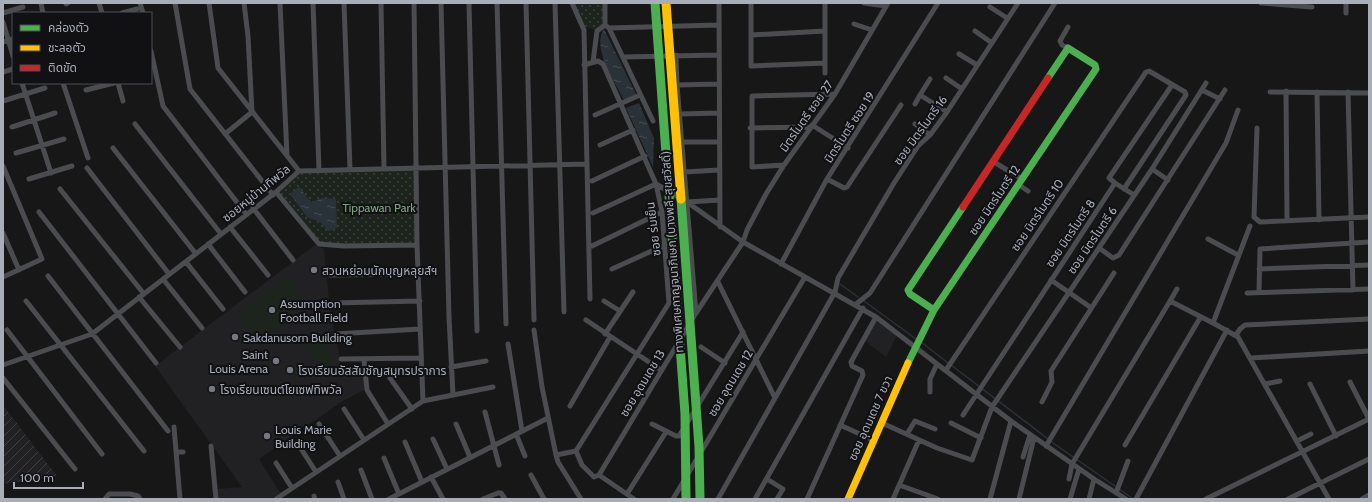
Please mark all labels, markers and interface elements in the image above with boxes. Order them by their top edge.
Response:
legend [12,12,152,84]
text: คล่องตัว [48,20,89,35]
text: ชะลอตัว [48,40,86,55]
text: ติดขัด [48,60,77,75]
street label: มิตรไมตรี ซอย 27 [776,77,836,155]
street label: มิตรไมตรี ซอย 19 [820,88,878,166]
street label: ซอย มิตรไมตรี 16 [890,92,950,168]
street label: ทางพิเศษกาญจนาภิเษก (บางพลี-สุขสวัสดิ์) [657,151,687,353]
street label: ซอยหมู่บ้านทิพวัล [219,161,293,225]
street label: ซอย มิตรไมตรี 12 [965,162,1023,238]
street label: ซอย มิตรไมตรี 10 [1007,176,1067,254]
street label: ซอย มิตรไมตรี 8 [1042,196,1098,270]
park label: Tippawan Park [342,200,416,215]
street label: ซอย ร่มเย็น [642,201,664,257]
street label: ซอย มิตรไมตรี 6 [1064,203,1120,277]
place label: สวนหย่อมนักบุญหลุยส์ฯ [322,263,437,278]
marker: สวนหย่อมนักบุญหลุยส์ฯ [309,265,319,275]
place label: Assumption Football Field [280,296,348,325]
marker: Assumption Football Field [267,305,277,315]
place label: Sakdanusorn Building [243,330,353,345]
marker: Sakdanusorn Building [230,332,240,342]
place label: Saint Louis Arena [209,347,268,376]
street label: ซอย อุดมเดช 13 [616,347,668,419]
street label: ซอย อุดมเดช 12 [704,347,756,419]
marker: Saint Louis Arena [271,356,281,366]
place label: โรงเรียนอัสสัมชัญสมุทรปราการ [298,363,447,378]
marker: โรงเรียนอัสสัมชัญสมุทรปราการ [285,365,295,375]
street label: ซอย อุดมเดช 7 ขวา [845,373,895,463]
place label: โรงเรียนเซนต์โยเซฟทิพวัล [220,382,342,397]
marker: โรงเรียนเซนต์โยเซฟทิพวัล [207,384,217,394]
place label: Louis Marie Building [275,422,332,451]
marker: Louis Marie Building [262,431,272,441]
scale bar [14,464,83,490]
text: 100 m [20,470,54,485]

